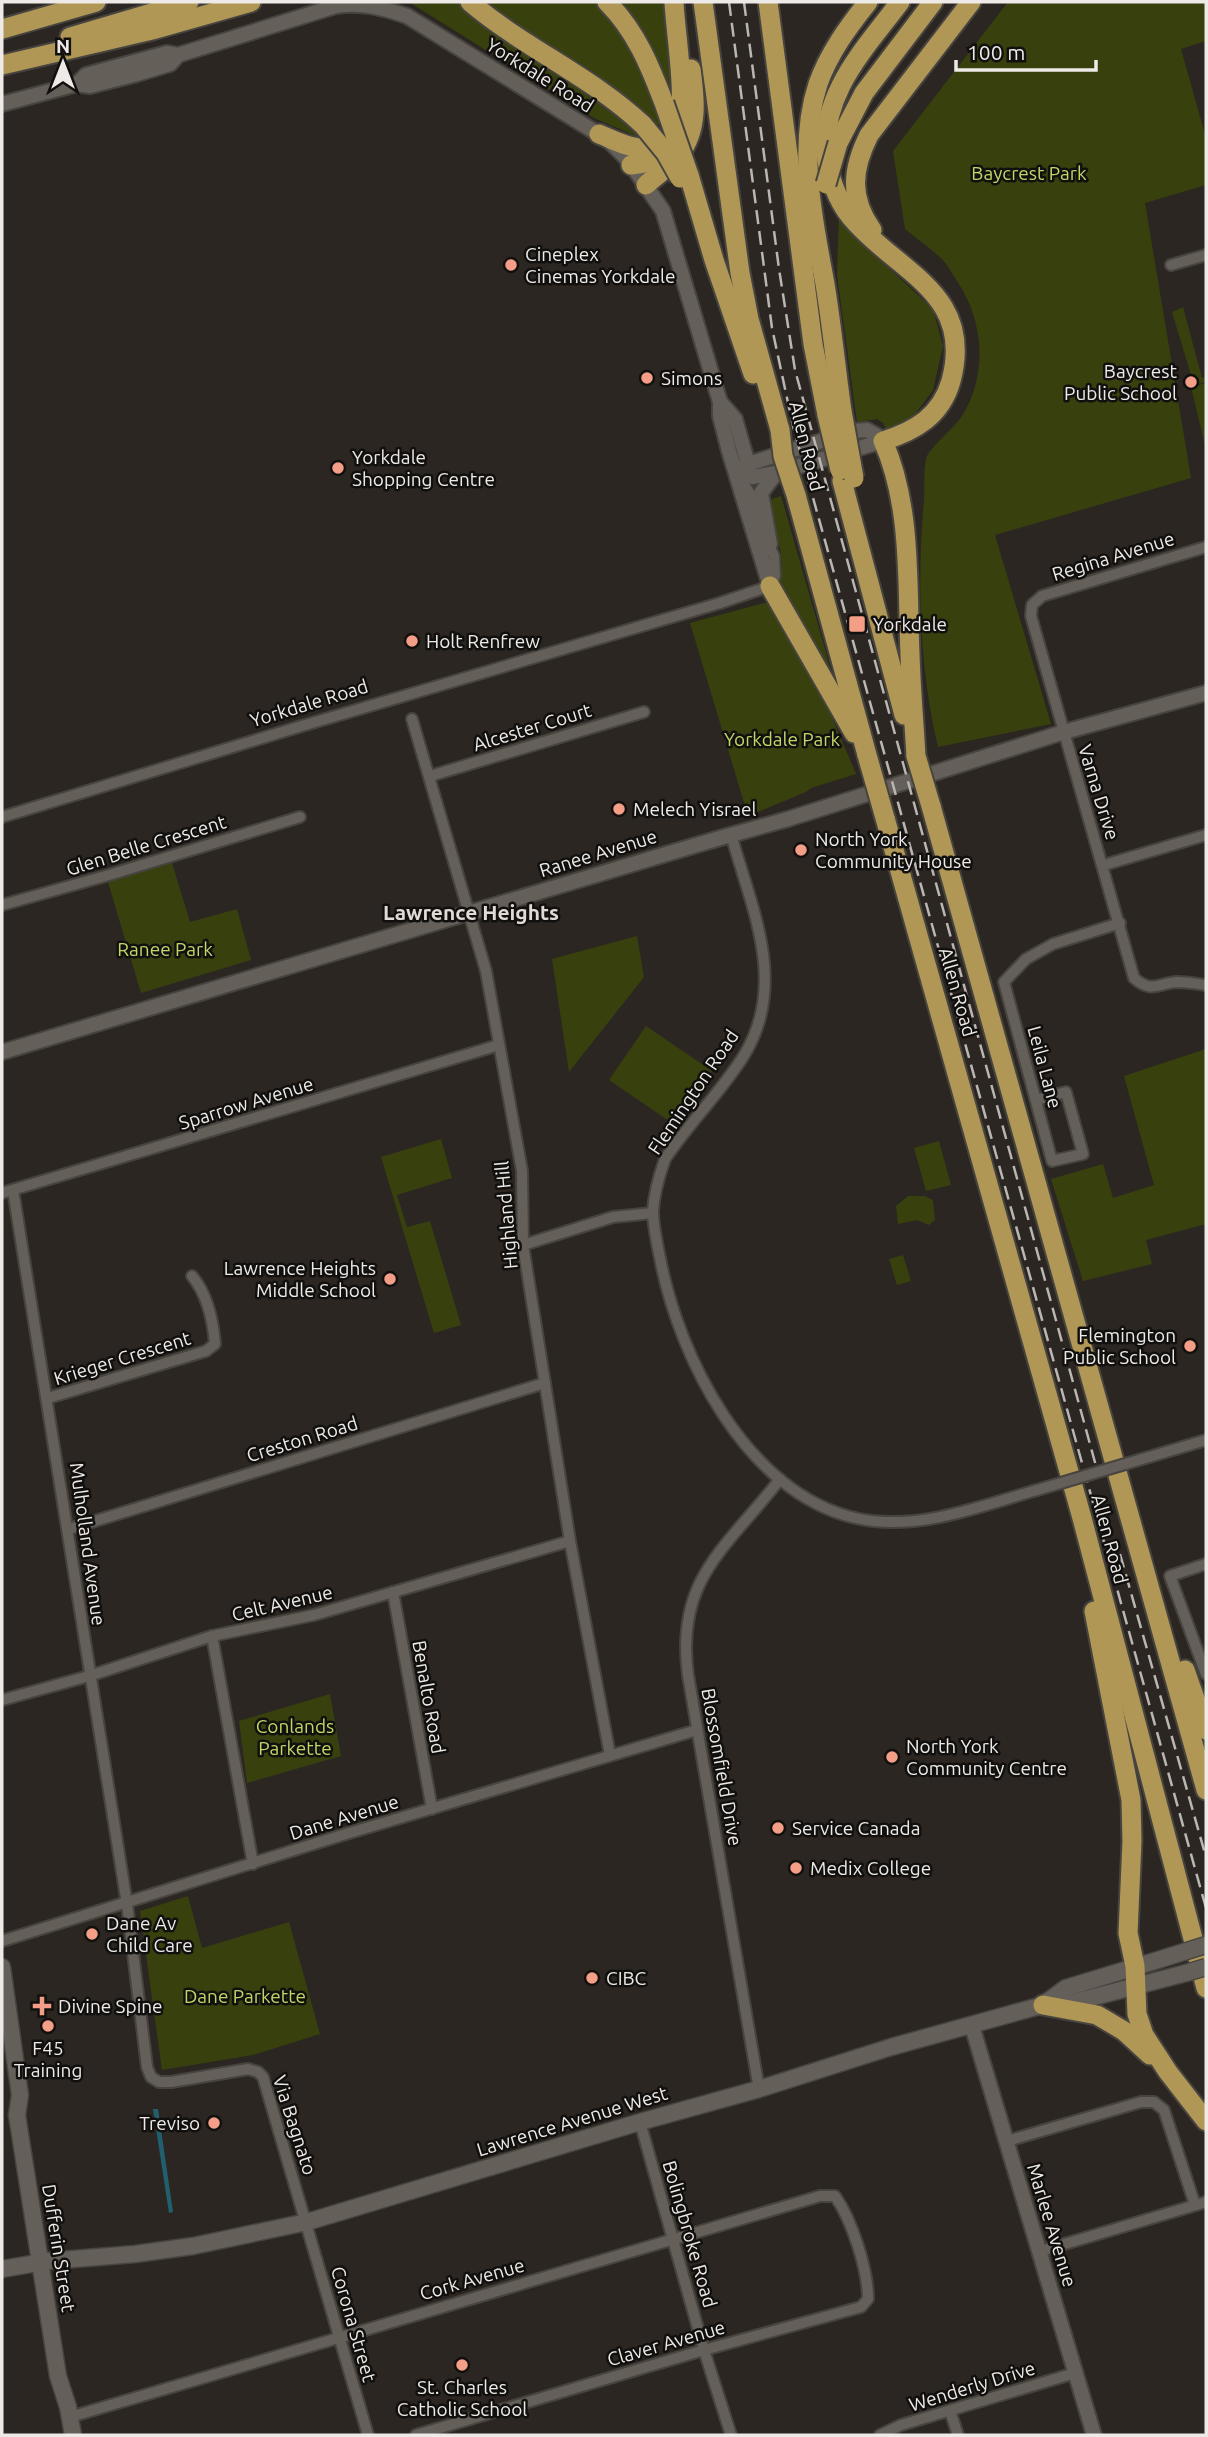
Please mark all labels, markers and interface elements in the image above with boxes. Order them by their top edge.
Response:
north arrow [28,28,98,98]
scale bar [956,28,1096,72]
street label: Yorkdale Road [482,33,598,117]
text: N [56,35,70,57]
text: 100 m [967,40,1025,64]
park label: Baycrest Park [971,162,1087,184]
place label: Cineplex Cinemas Yorkdale [525,243,675,287]
marker: Cineplex Cinemas Yorkdale [503,257,519,273]
place label: Baycrest Public School [1064,360,1178,404]
place label: Simons [661,367,722,389]
marker: Simons [639,370,655,386]
marker: Baycrest Public School [1183,374,1199,390]
street label: Allen Road [785,399,829,493]
place label: Yorkdale Shopping Centre [352,446,495,490]
marker: Yorkdale Shopping Centre [330,460,346,476]
street label: Regina Avenue [1049,527,1177,585]
place label: Yorkdale [873,613,947,635]
marker: Yorkdale [847,614,867,634]
place label: Holt Renfrew [426,630,540,652]
marker: Holt Renfrew [404,633,420,649]
street label: Yorkdale Road [247,675,371,731]
street label: Alcester Court [470,698,594,755]
park label: Yorkdale Park [724,728,840,750]
street label: Varna Drive [1074,742,1124,842]
place label: Melech Yisrael [633,798,757,820]
marker: Melech Yisrael [611,801,627,817]
street label: Glen Belle Crescent [64,810,229,880]
street label: Ranee Avenue [537,825,659,881]
place label: North York Community House [815,828,972,872]
marker: North York Community House [793,842,809,858]
district label: Lawrence Heights [383,900,559,924]
park label: Ranee Park [117,938,213,960]
street label: Allen Road [935,945,981,1039]
street label: Leila Lane [1023,1023,1067,1111]
street label: Flemington Road [643,1025,743,1159]
street label: Sparrow Avenue [176,1072,316,1134]
street label: Highland Hill [490,1160,522,1270]
place label: Lawrence Heights Middle School [224,1257,376,1301]
marker: Lawrence Heights Middle School [382,1271,398,1287]
place label: Flemington Public School [1063,1324,1176,1368]
street label: Krieger Crescent [51,1327,194,1389]
marker: Flemington Public School [1182,1338,1198,1354]
street label: Creston Road [244,1412,360,1466]
street label: Mulholland Avenue [66,1461,110,1627]
street label: Allen Road [1087,1492,1133,1586]
street label: Celt Avenue [229,1581,335,1625]
street label: Benalto Road [408,1639,450,1755]
street label: Blossomfield Drive [697,1686,747,1848]
park label: Conlands Parkette [256,1715,334,1759]
place label: North York Community Centre [906,1735,1067,1779]
marker: North York Community Centre [884,1749,900,1765]
street label: Dane Avenue [287,1790,401,1844]
place label: Service Canada [792,1817,921,1839]
marker: Service Canada [770,1820,786,1836]
place label: Medix College [810,1857,931,1879]
marker: Medix College [788,1860,804,1876]
place label: Dane Av Child Care [106,1912,193,1956]
marker: Dane Av Child Care [84,1926,100,1942]
place label: CIBC [606,1967,647,1989]
marker: CIBC [584,1970,600,1986]
park label: Dane Parkette [184,1985,306,2007]
place label: Divine Spine [58,1995,163,2017]
marker: Divine Spine [32,1996,52,2016]
marker: F45 Training [40,2018,56,2034]
place label: F45 Training [14,2037,82,2081]
street label: Via Bagnato [269,2072,321,2178]
street label: Lawrence Avenue West [474,2081,670,2160]
place label: Treviso [139,2112,200,2134]
marker: Treviso [206,2115,222,2131]
street label: Bolingbroke Road [658,2158,722,2310]
street label: Marlee Avenue [1023,2161,1081,2289]
street label: Dufferin Street [38,2182,80,2314]
street label: Cork Avenue [417,2254,527,2304]
street label: Corona Street [327,2264,381,2385]
street label: Claver Avenue [604,2316,728,2370]
street label: Wenderly Drive [906,2356,1038,2416]
marker: St. Charles Catholic School [454,2357,470,2373]
place label: St. Charles Catholic School [397,2376,527,2420]

